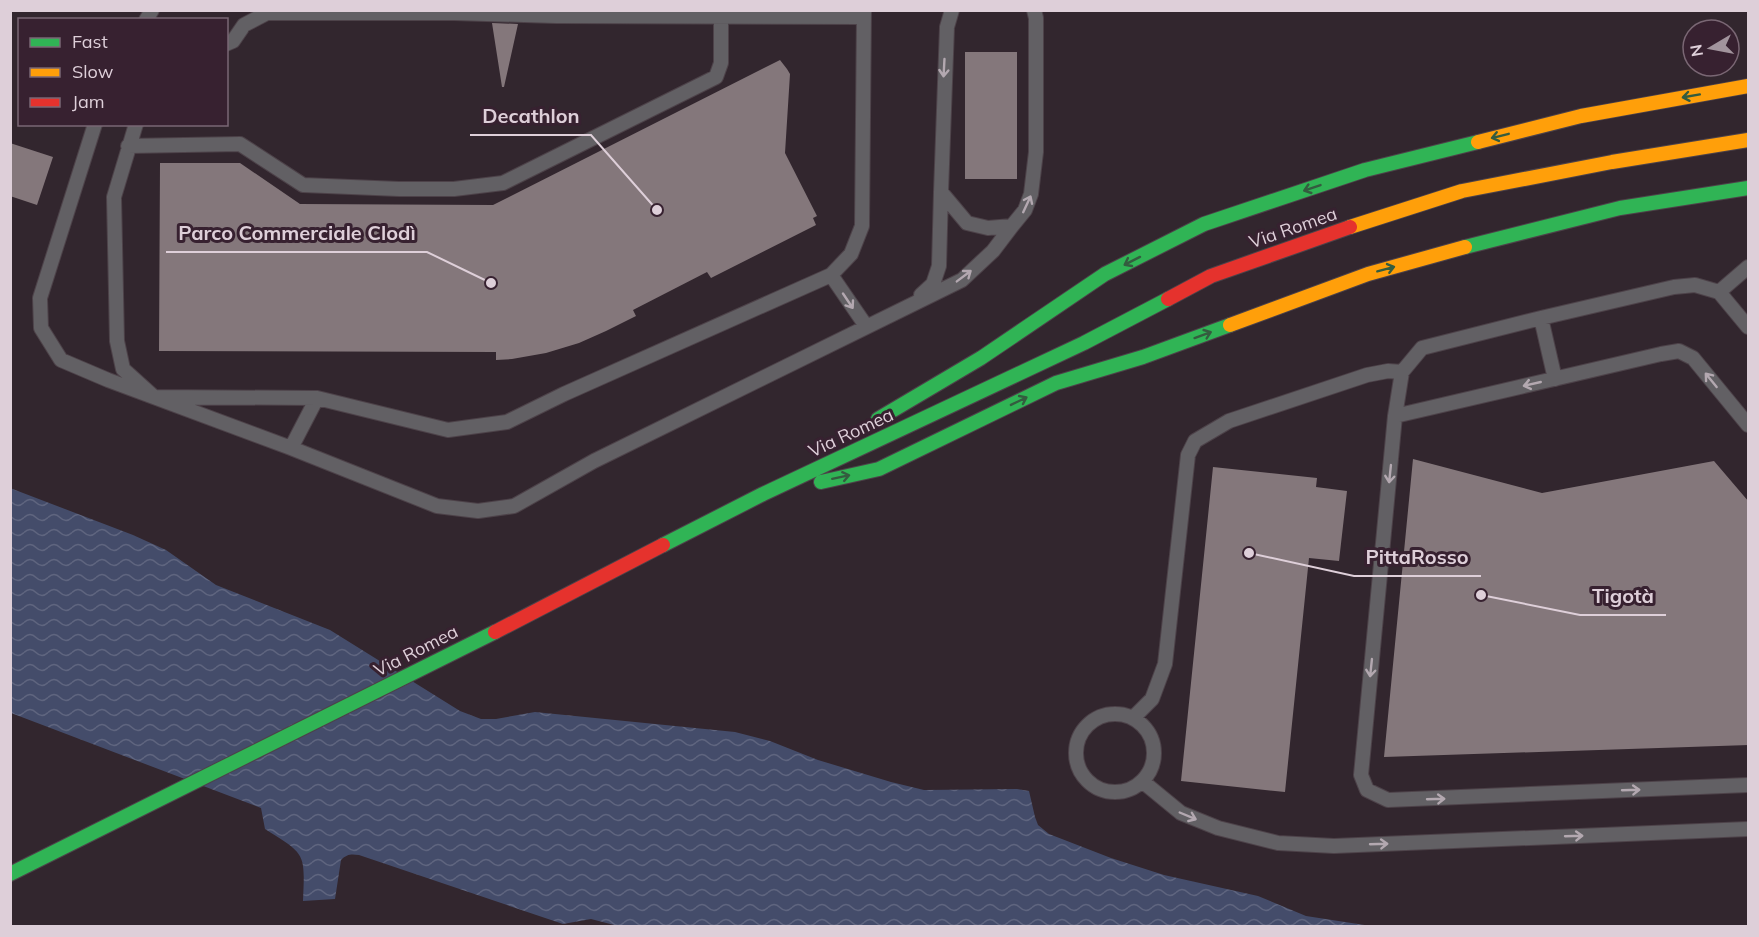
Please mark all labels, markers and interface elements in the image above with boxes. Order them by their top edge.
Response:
legend [18,18,228,126]
north arrow [1681,18,1741,78]
text: Fast [72,30,108,53]
text: N [1685,43,1707,58]
one-way arrow [939,58,950,77]
text: Slow [72,60,114,83]
text: Jam [72,90,105,113]
one-way arrow [1682,91,1701,102]
callout: Decathlon [470,97,591,135]
text: Decathlon [482,103,580,128]
one-way arrow [1491,130,1510,142]
one-way arrow [1303,183,1322,194]
one-way arrow [1021,196,1033,214]
street label: Via Romea [1246,202,1340,253]
callout: Parco Commerciale Clodì [166,214,427,252]
text: Parco Commerciale Clodì [178,220,416,245]
one-way arrow [1124,255,1141,267]
one-way arrow [1376,262,1395,274]
one-way arrow [956,270,972,283]
one-way arrow [843,292,855,309]
one-way arrow [1193,328,1212,339]
one-way arrow [1705,372,1718,388]
one-way arrow [1523,379,1542,391]
one-way arrow [1010,394,1028,406]
street label: Via Romea [805,403,897,462]
one-way arrow [1384,464,1395,484]
one-way arrow [831,471,850,482]
callout: PittaRosso [1354,538,1481,576]
text: PittaRosso [1365,544,1469,569]
callout: Tigotà [1580,577,1666,615]
text: Tigotà [1592,583,1654,608]
street label: Via Romea [370,620,462,682]
one-way arrow [1365,658,1376,678]
one-way arrow [1621,785,1641,796]
one-way arrow [1426,793,1446,804]
one-way arrow [1179,811,1197,822]
one-way arrow [1564,830,1584,841]
one-way arrow [1369,838,1389,850]

